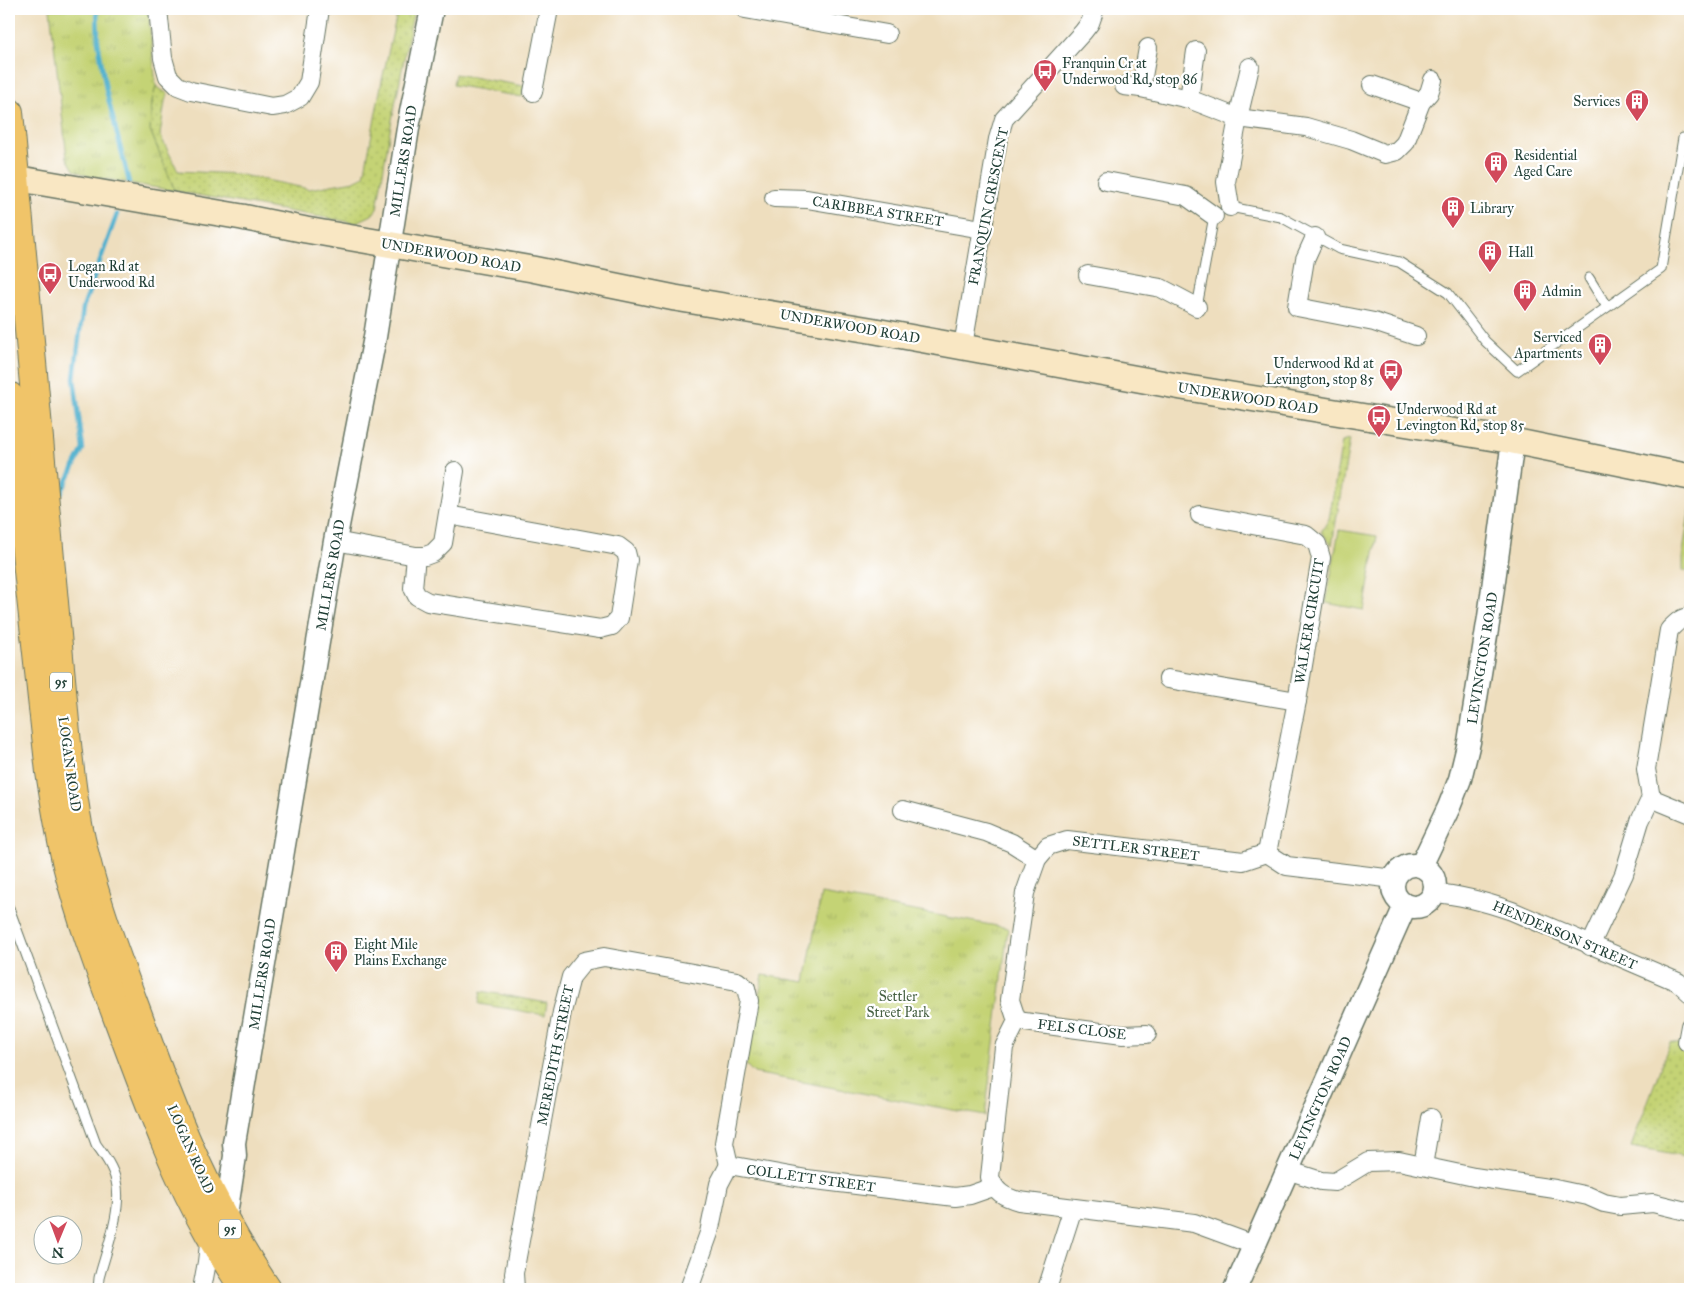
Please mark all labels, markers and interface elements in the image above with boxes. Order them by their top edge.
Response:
place label: Franquin Cr at Underwood Rd, stop 86 [1062,55,1198,88]
bus stop icon: Franquin Cr at Underwood Rd, stop 86 [1032,58,1058,92]
building icon: Services [1624,88,1650,122]
place label: Services [1573,93,1620,110]
street label: MILLERS ROAD [386,104,421,218]
street label: FRANQUIN CRESCENT [965,125,1012,286]
place label: Residential Aged Care [1513,147,1578,180]
building icon: Residential Aged Care [1483,150,1509,184]
street label: CARIBBEA STREET [811,193,945,230]
building icon: Library [1440,195,1466,229]
place label: Library [1470,200,1514,217]
street label: UNDERWOOD ROAD [379,235,522,276]
building icon: Hall [1477,239,1503,273]
place label: Hall [1508,244,1534,261]
place label: Logan Rd at Underwood Rd [68,258,155,291]
bus stop icon: Logan Rd at Underwood Rd [37,261,63,295]
building icon: Admin [1512,278,1538,312]
place label: Admin [1541,283,1582,300]
street label: UNDERWOOD ROAD [778,306,921,347]
place label: Serviced Apartments [1513,329,1582,362]
building icon: Serviced Apartments [1587,332,1613,366]
place label: Underwood Rd at Levington, stop 85 [1266,355,1374,388]
bus stop icon: Underwood Rd at Levington, stop 85 [1378,358,1404,392]
street label: UNDERWOOD ROAD [1176,379,1319,418]
place label: Underwood Rd at Levington Rd, stop 85 [1396,401,1525,434]
bus stop icon: Underwood Rd at Levington Rd, stop 85 [1366,404,1392,438]
street label: MILLERS ROAD [312,518,349,632]
street label: WALKER CIRCUIT [1291,557,1328,685]
street label: LEVINGTON ROAD [1464,591,1501,725]
road number: 95 [50,672,72,692]
street label: LOGAN ROAD [54,715,85,813]
street label: SETTLER STREET [1071,832,1201,865]
street label: HENDERSON STREET [1490,897,1640,974]
street label: MILLERS ROAD [245,917,280,1031]
place label: Eight Mile Plains Exchange [354,936,447,969]
building icon: Eight Mile Plains Exchange [323,939,349,973]
street label: MEREDITH STREET [533,983,578,1127]
park label: Settler Street Park [866,988,930,1021]
street label: FELS CLOSE [1037,1016,1127,1043]
street label: LEVINGTON ROAD [1286,1034,1355,1163]
street label: LOGAN ROAD [163,1102,218,1197]
street label: COLLETT STREET [745,1161,877,1196]
north arrow [32,1216,82,1266]
road number: 95 [219,1220,241,1238]
text: N [52,1244,64,1261]

